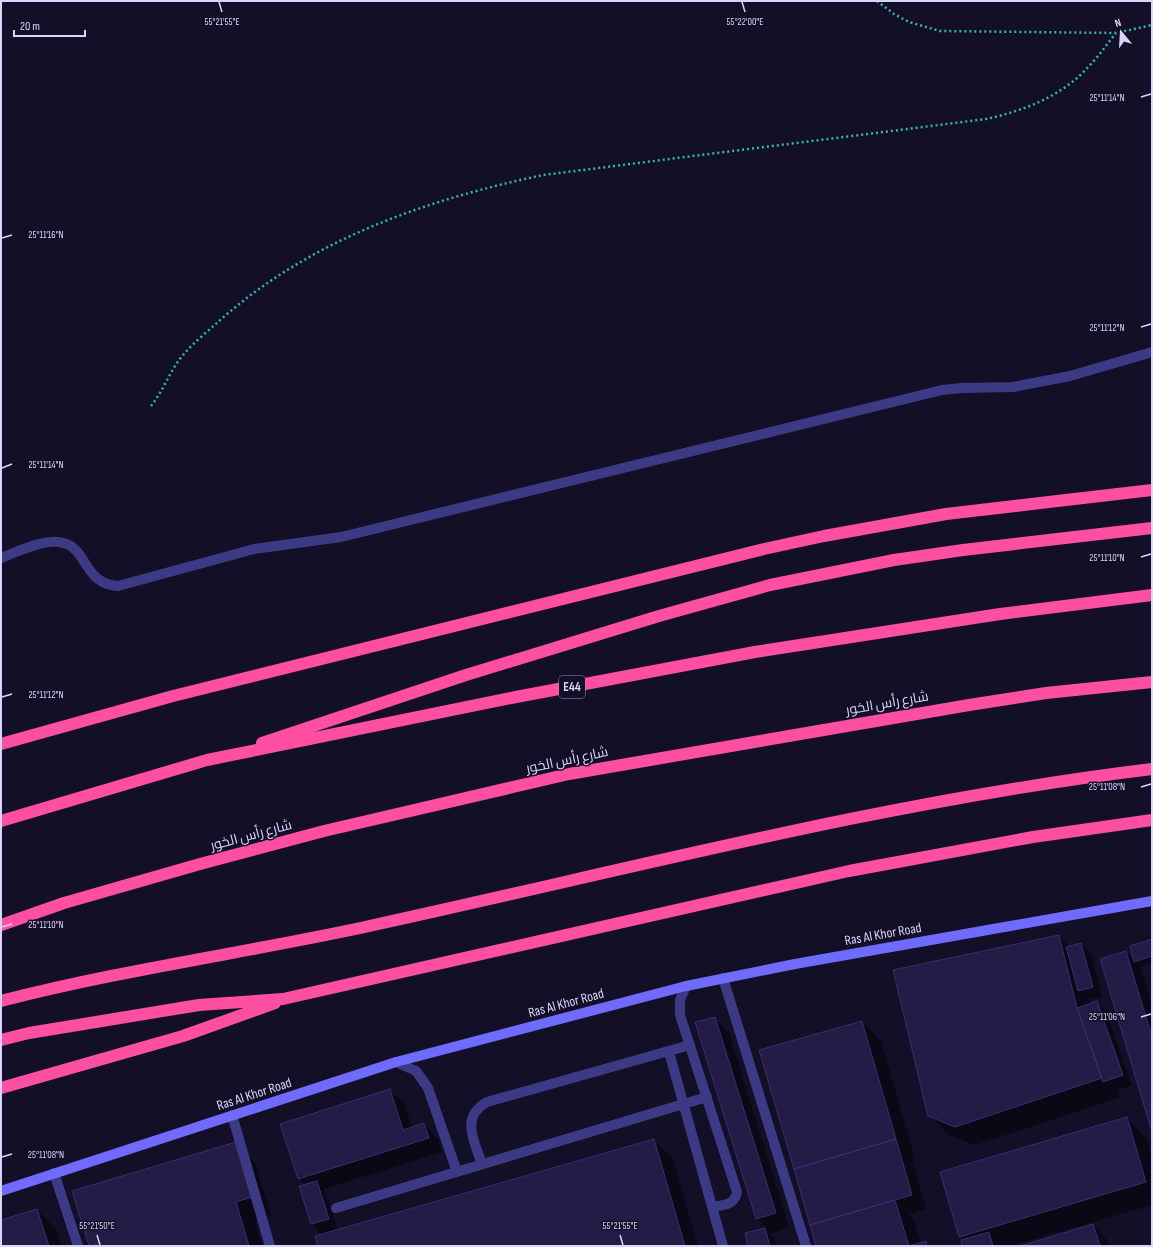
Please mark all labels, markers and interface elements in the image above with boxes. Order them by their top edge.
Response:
scale bar [14,12,85,38]
north arrow [1101,12,1141,52]
text: 55°21'55"E [204,16,240,28]
text: 55°22'00"E [727,16,763,28]
text: N [1113,16,1123,30]
text: 20 m [20,19,40,34]
text: 25°11'14"N [1089,92,1125,104]
text: 25°11'16"N [28,229,64,241]
text: 25°11'12"N [1089,322,1125,334]
text: 25°11'14"N [28,459,64,471]
text: 25°11'10"N [1089,552,1125,564]
road number: E44 [559,676,585,698]
street label: شارع رأس الخور [843,686,930,719]
text: 25°11'12"N [28,689,64,701]
street label: شارع رأس الخور [523,742,610,777]
text: 25°11'08"N [1089,781,1125,793]
street label: شارع رأس الخور [207,815,294,854]
text: 25°11'10"N [28,919,64,931]
street label: Ras Al Khor Road [843,919,923,949]
street label: Ras Al Khor Road [526,985,606,1021]
text: 25°11'06"N [1089,1011,1125,1023]
street label: Ras Al Khor Road [214,1074,294,1114]
text: 25°11'08"N [28,1149,64,1161]
text: 55°21'50"E [79,1220,115,1232]
text: 55°21'55"E [602,1220,638,1232]

